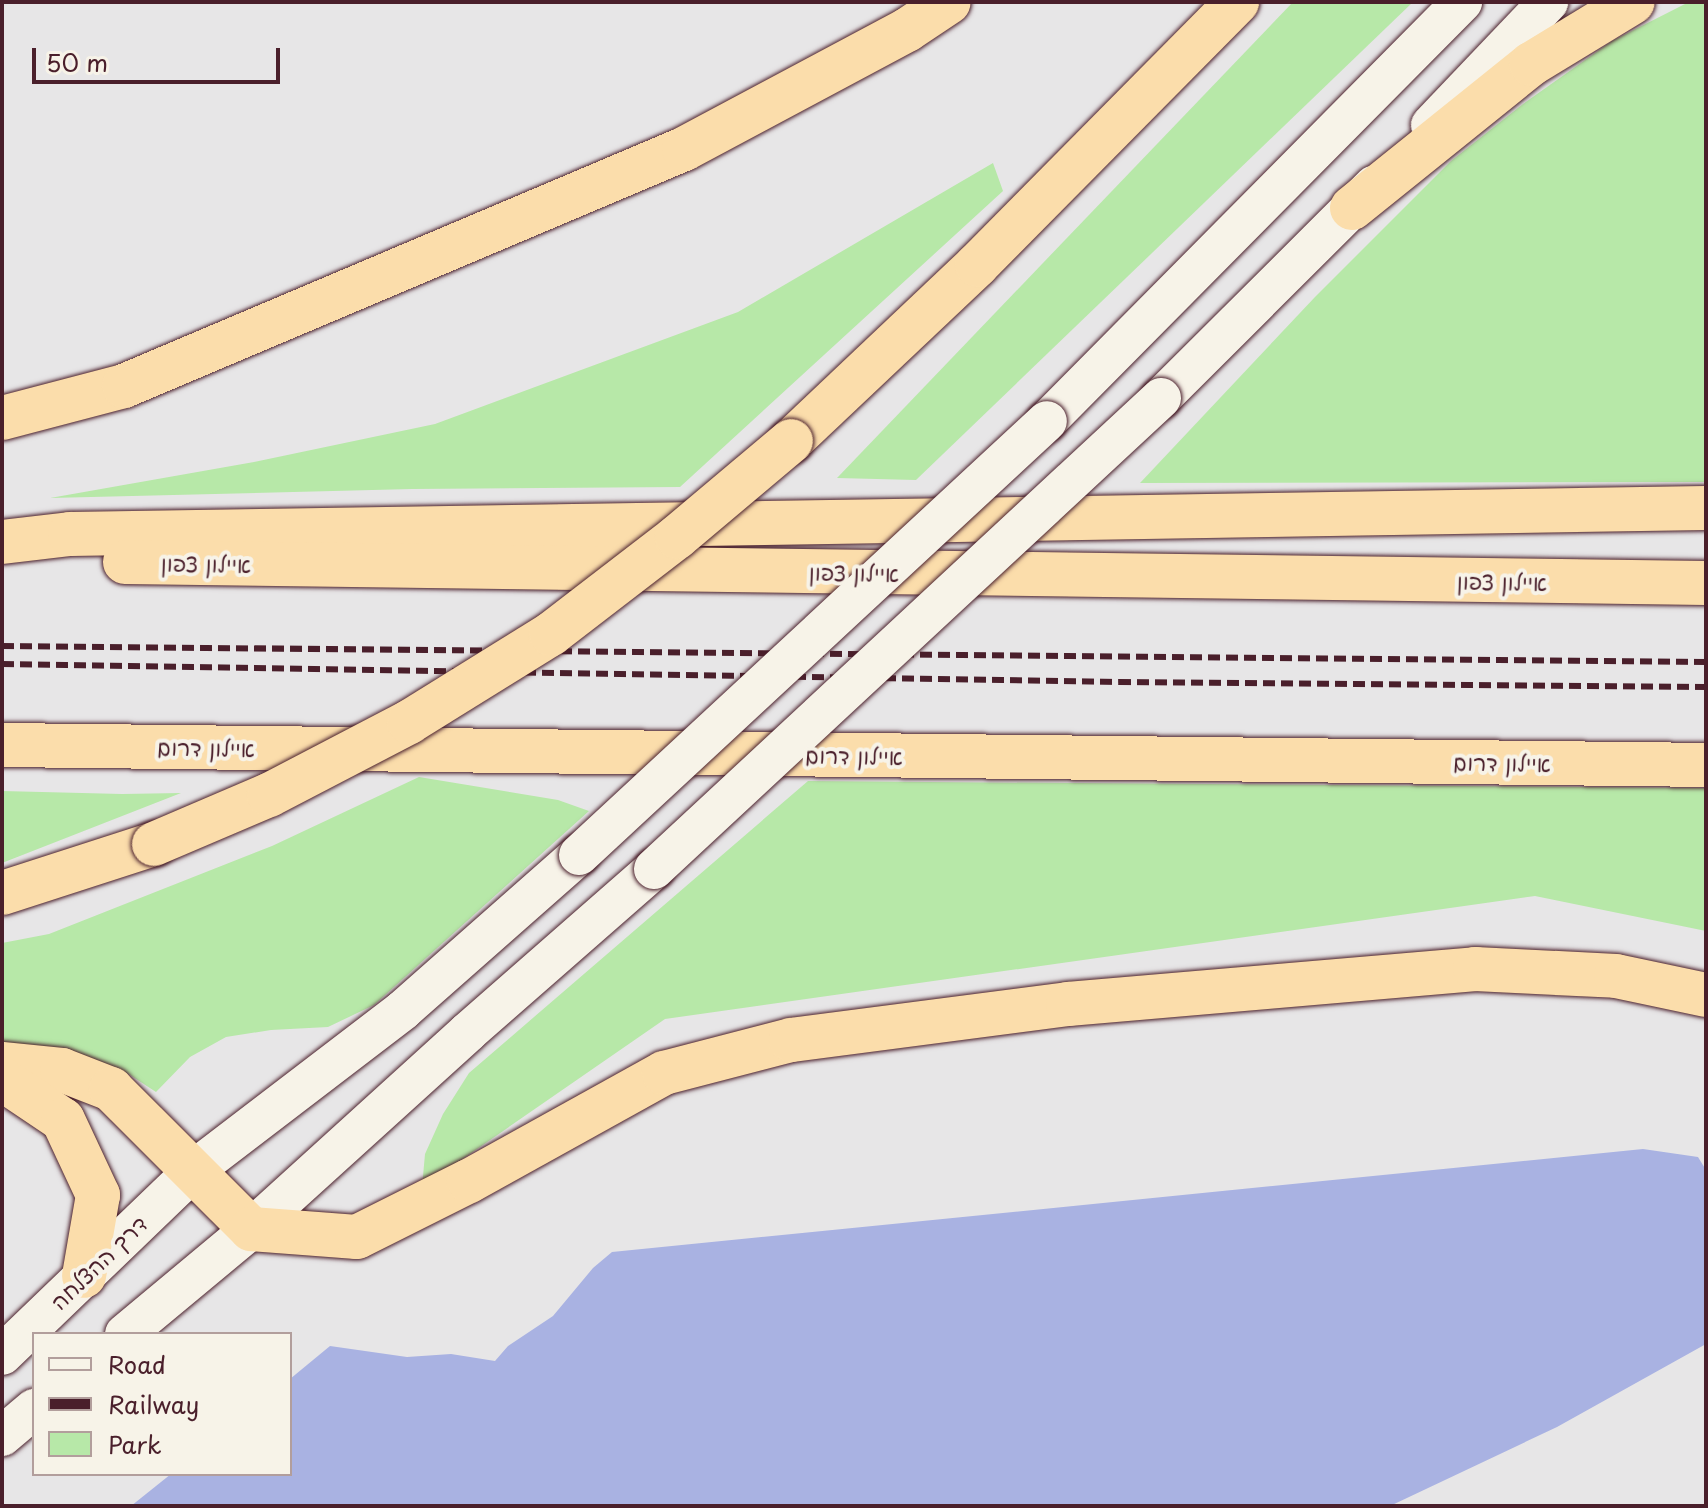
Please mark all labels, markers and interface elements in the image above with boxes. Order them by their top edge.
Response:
scale bar [36,32,284,82]
text: 50 m [46,44,108,80]
street label: איילון צפון [161,549,251,577]
street label: איילון צפון [809,558,899,586]
street label: איילון צפון [1457,567,1547,595]
street label: איילון דרום [157,733,255,761]
street label: איילון דרום [805,741,903,769]
street label: איילון דרום [1453,748,1551,776]
street label: דרך ההצלחה [44,1209,152,1315]
legend [32,1332,292,1476]
text: Road [108,1346,166,1382]
text: Railway [108,1386,199,1422]
text: Park [108,1426,162,1462]

